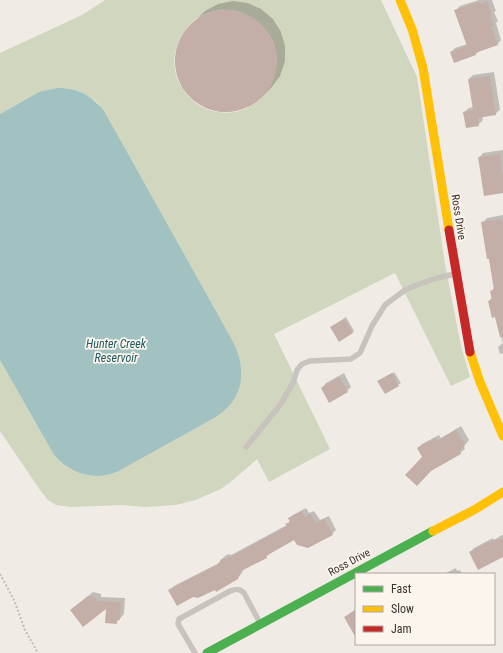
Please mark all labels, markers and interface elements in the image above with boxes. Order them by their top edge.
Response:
street label: Ross Drive [448,193,469,241]
water label: Hunter Creek Reservoir [86,337,147,365]
street label: Ross Drive [326,546,373,579]
legend [355,573,495,645]
text: Fast [391,582,412,596]
text: Slow [391,602,414,616]
text: Jam [391,622,412,636]

